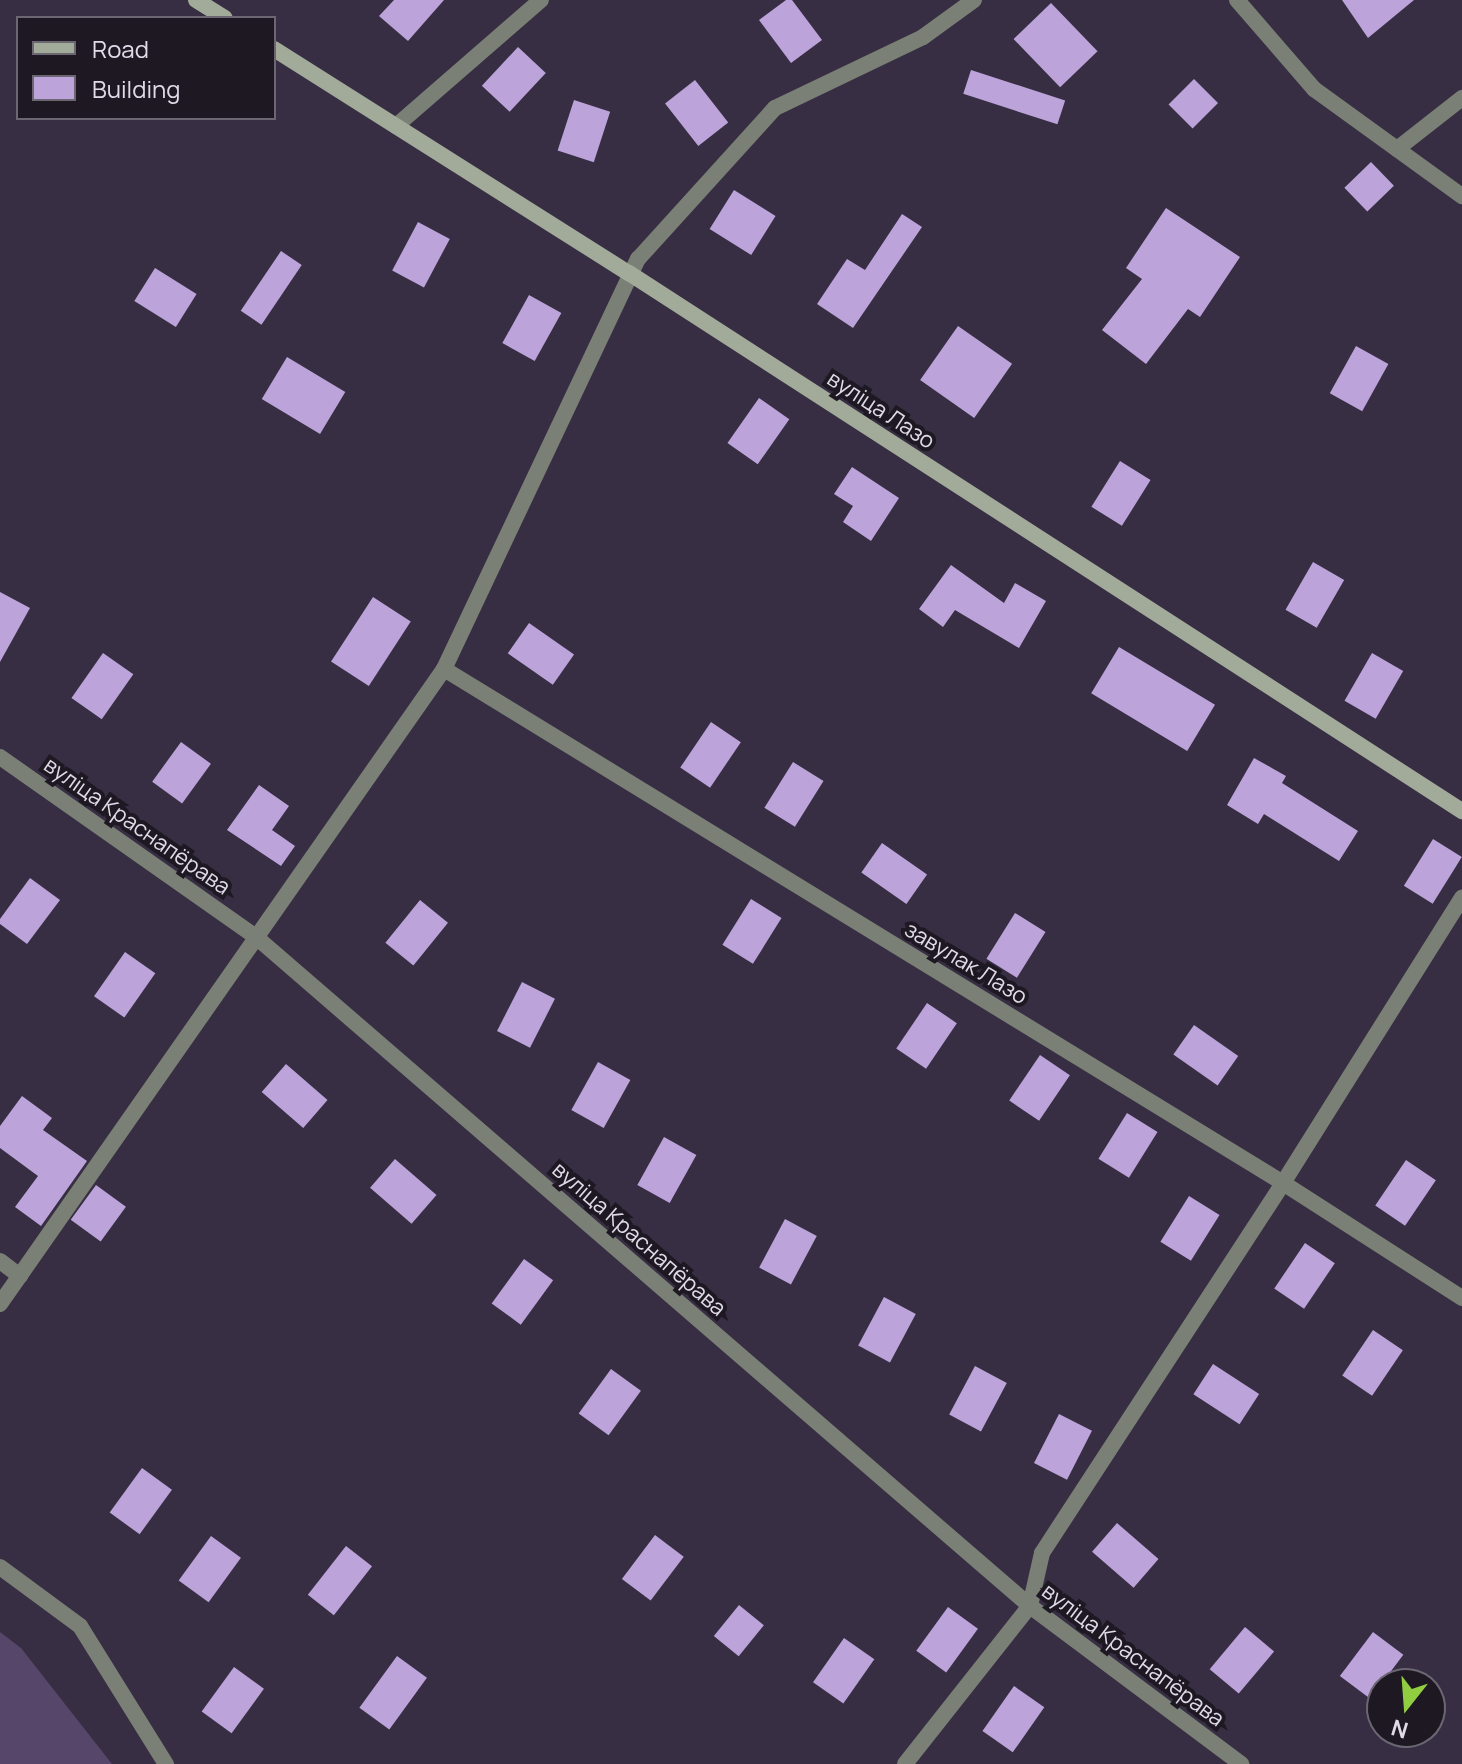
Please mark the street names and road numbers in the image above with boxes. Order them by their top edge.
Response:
street label: вуліца Лазо [822,366,940,454]
street label: вуліца Краснапёрава [39,752,235,900]
street label: завулак Лазо [900,916,1032,1010]
street label: вуліца Краснапёрава [547,1156,731,1322]
street label: вуліца Краснапёрава [1037,1578,1229,1732]

